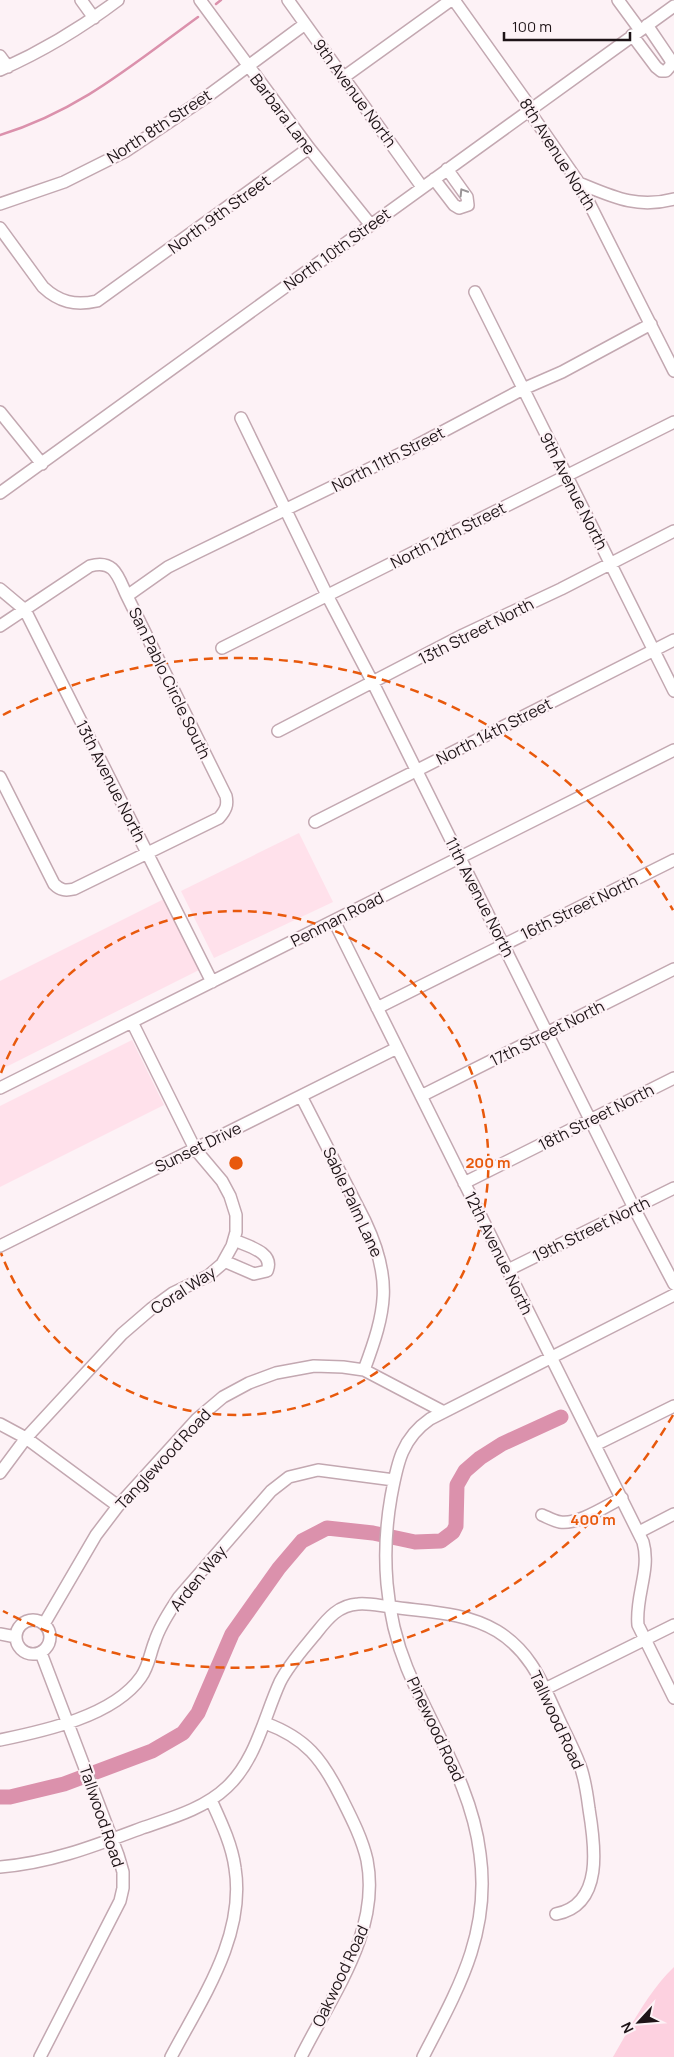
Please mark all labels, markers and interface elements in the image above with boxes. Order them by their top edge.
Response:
scale bar [504,10,630,42]
text: 100 m [512,16,552,37]
street label: 9th Avenue North [308,34,402,152]
street label: Barbara Lane [245,69,321,159]
street label: North 8th Street [102,84,216,168]
street label: 8th Avenue North [515,94,601,214]
street label: North 9th Street [163,169,275,259]
one-way arrow [460,188,469,198]
street label: North 10th Street [279,203,395,295]
street label: North 11th Street [328,421,448,497]
street label: 9th Avenue North [535,428,613,554]
street label: North 12th Street [387,496,509,574]
street label: 13th Street North [415,592,537,670]
street label: San Pablo Circle South [124,604,216,762]
street label: North 14th Street [432,692,556,770]
street label: 13th Avenue North [71,716,151,846]
street label: 11th Avenue North [440,833,520,961]
street label: 16th Street North [517,869,641,945]
street label: Penman Road [287,886,387,952]
street label: 17th Street North [486,995,608,1071]
street label: 18th Street North [534,1078,658,1156]
street label: Sunset Drive [151,1117,245,1177]
street label: Sable Palm Lane [318,1143,388,1261]
text: 200 m [465,1152,511,1173]
centre of rings [227,1154,245,1172]
street label: 12th Avenue North [460,1188,538,1318]
street label: 19th Street North [529,1191,653,1267]
street label: Coral Way [146,1261,220,1319]
street label: Tanglewood Road [110,1404,216,1514]
text: 400 m [570,1509,616,1530]
street label: Arden Way [165,1540,231,1615]
street label: Tallwood Road [525,1667,589,1773]
street label: Pinewood Road [402,1673,470,1785]
street label: Tallwood Road [74,1762,130,1870]
street label: Oakwood Road [307,1922,373,2030]
north arrow [614,1997,664,2047]
text: N [616,2019,638,2037]

